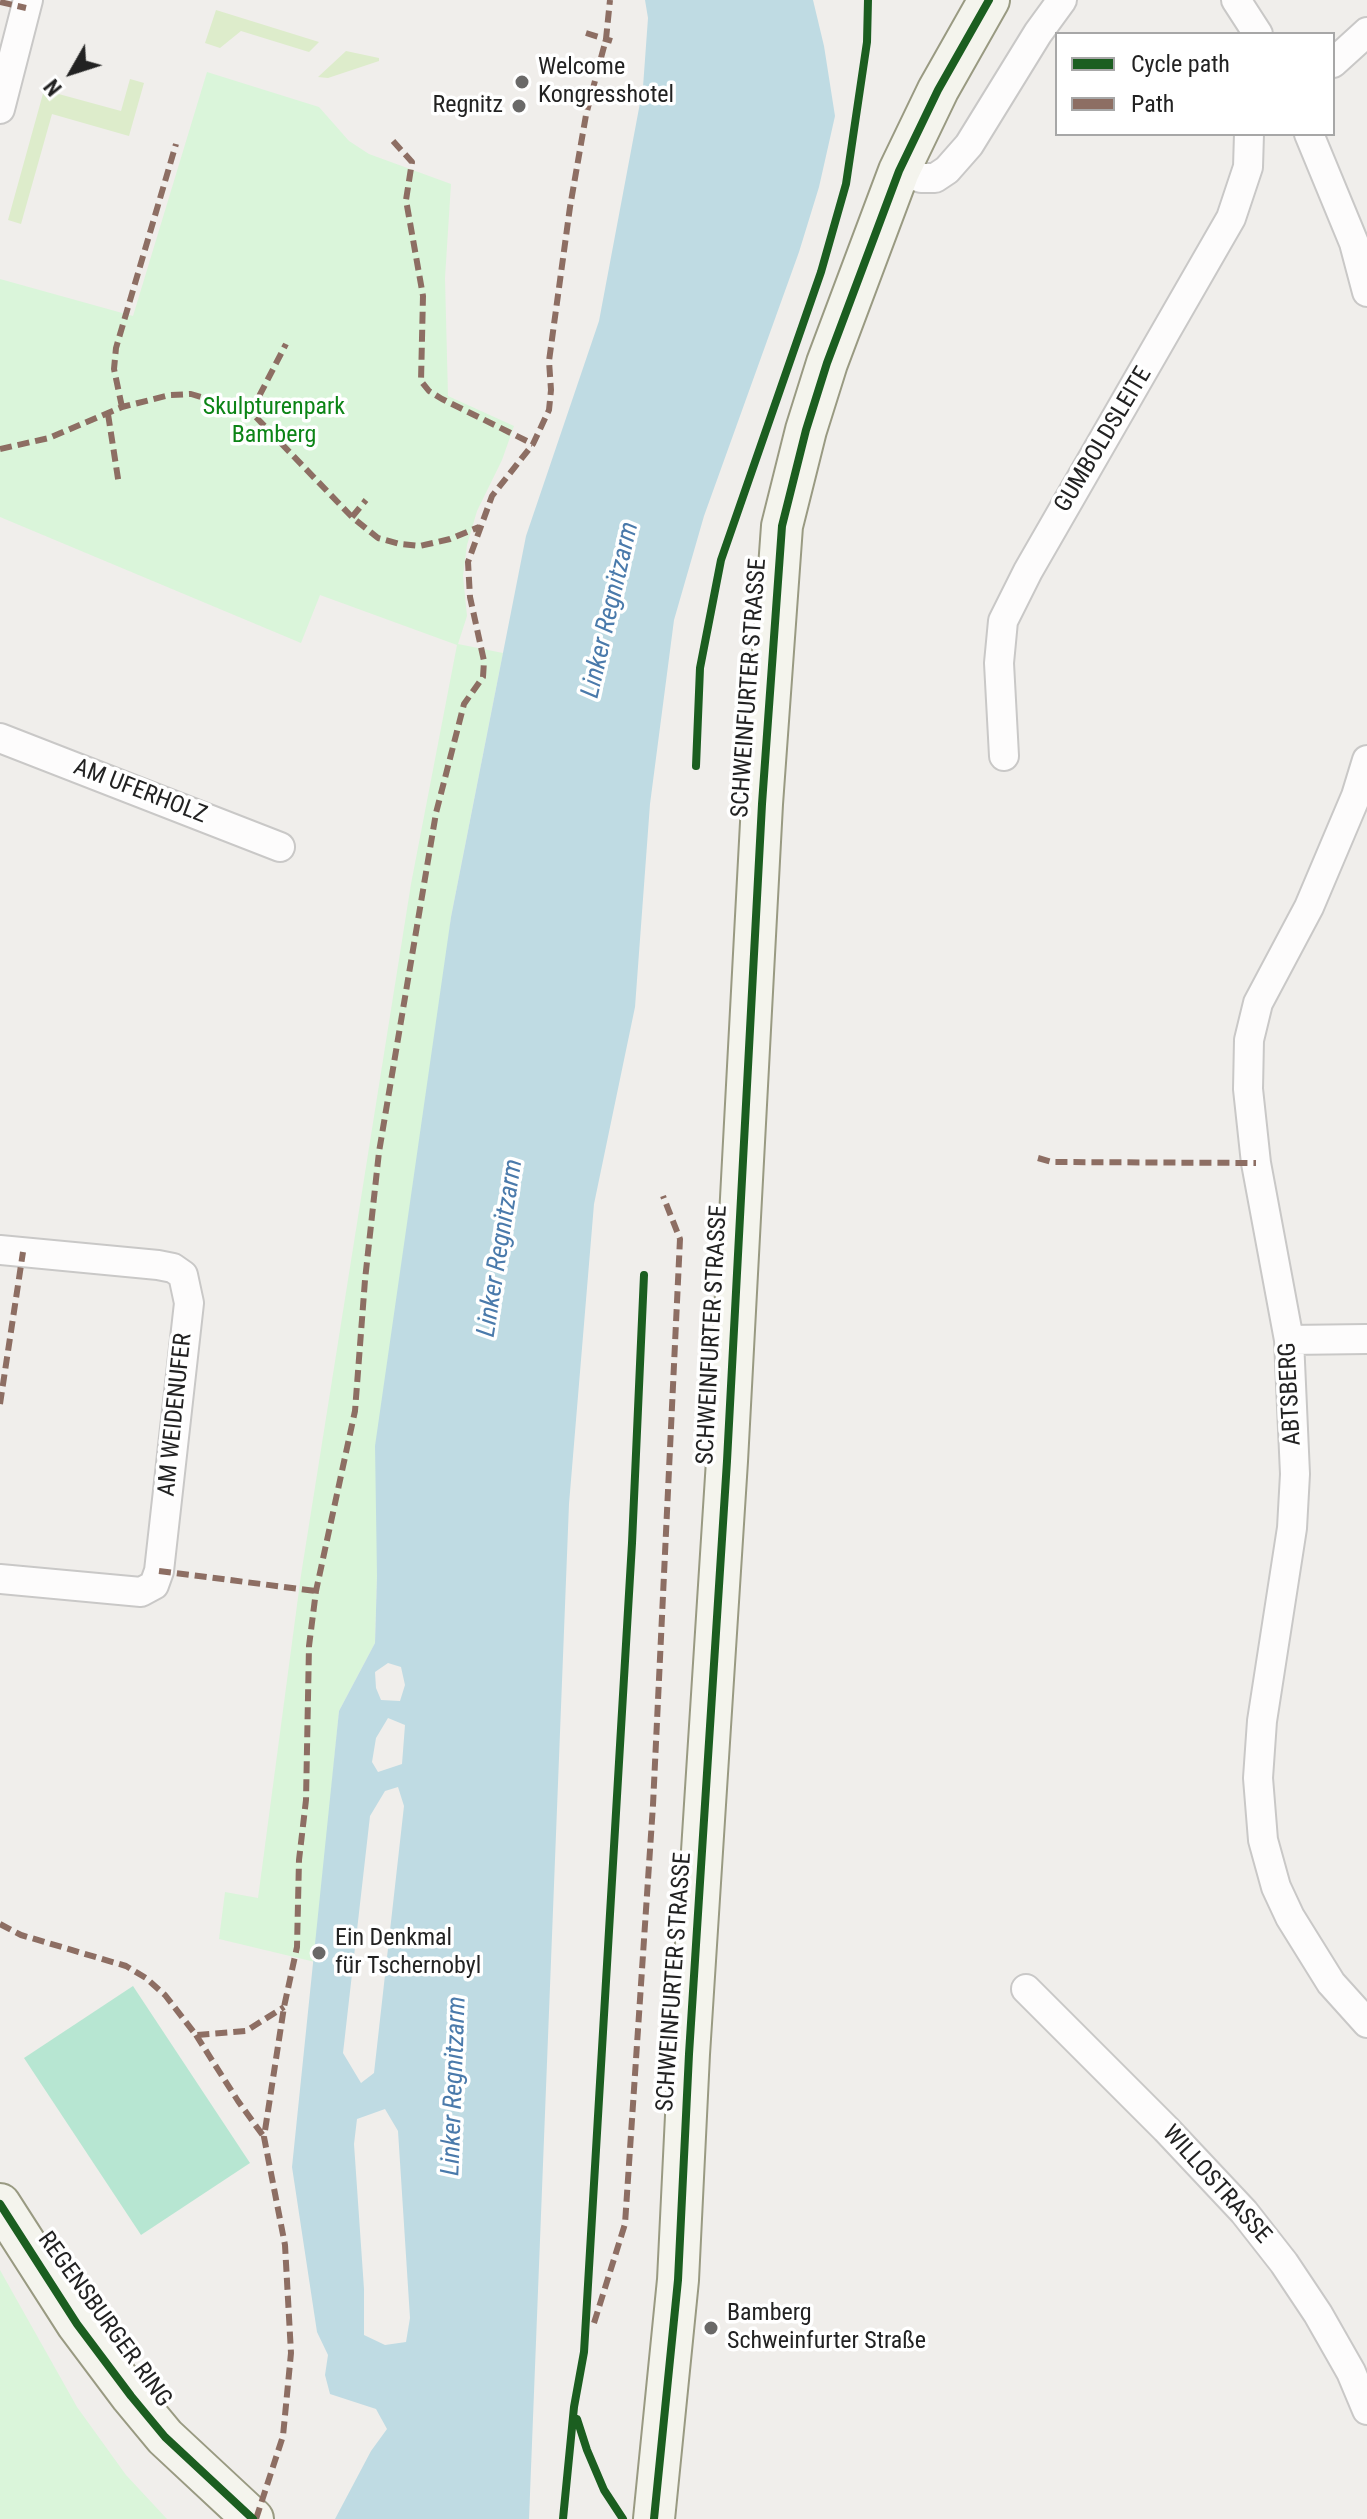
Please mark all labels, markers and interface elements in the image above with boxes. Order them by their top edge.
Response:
north arrow [32,32,112,112]
legend [1055,32,1335,136]
text: Cycle path [1131,50,1230,78]
place label: Welcome Kongresshotel [538,54,674,110]
marker: Welcome Kongresshotel [513,73,531,91]
text: N [39,74,67,101]
text: Path [1131,90,1174,118]
place label: Regnitz [432,92,503,120]
marker: Regnitz [510,97,528,115]
street label: GUMBOLDSLEITE [1049,362,1159,518]
park label: Skulpturenpark Bamberg [203,394,345,450]
water label: Linker Regnitzarm [576,519,646,701]
street label: SCHWEINFURTER STRASSE [727,557,773,819]
street label: AM UFERHOLZ [69,753,211,831]
water label: Linker Regnitzarm [472,1157,530,1339]
street label: SCHWEINFURTER STRASSE [692,1205,734,1465]
street label: AM WEIDENUFER [153,1332,199,1498]
street label: ABTSBERG [1274,1342,1308,1446]
street label: SCHWEINFURTER STRASSE [652,1851,698,2113]
place label: Ein Denkmal für Tschernobyl [335,1925,481,1981]
marker: Ein Denkmal für Tschernobyl [310,1944,328,1962]
water label: Linker Regnitzarm [436,1996,474,2176]
street label: WILLOSTRASSE [1155,2120,1277,2250]
street label: REGENSBURGER RING [31,2227,177,2413]
place label: Bamberg Schweinfurter Straße [727,2300,926,2356]
marker: Bamberg Schweinfurter Straße [702,2319,720,2337]

